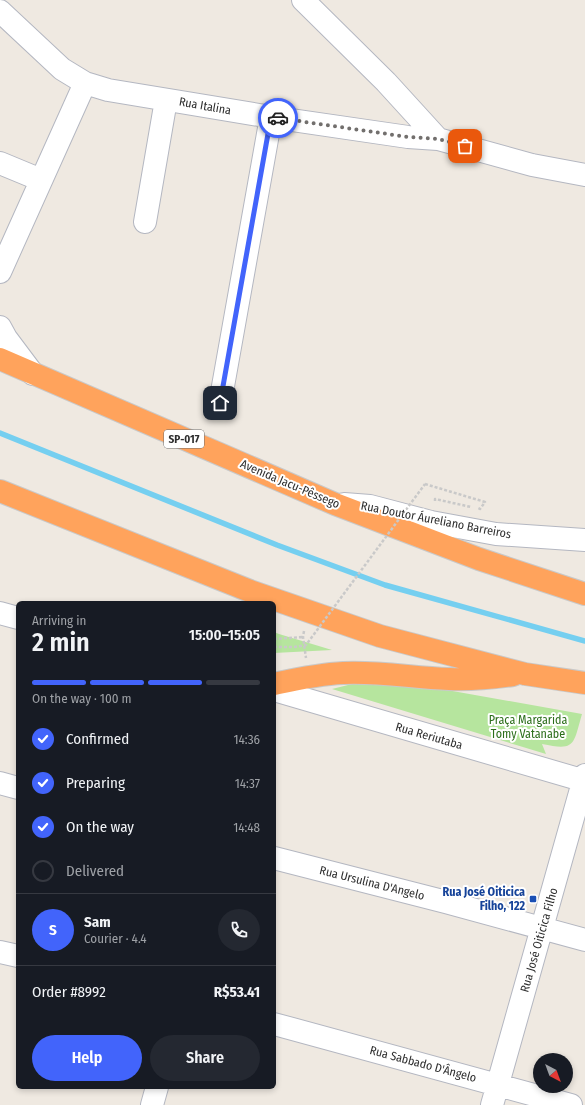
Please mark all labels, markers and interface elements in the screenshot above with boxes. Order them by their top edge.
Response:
street label: Rua Italina [178,95,232,117]
courier [258,98,298,138]
icon: car [267,107,289,129]
pin [448,129,482,163]
icon: bag [454,135,476,157]
pin [203,386,237,420]
icon: home [209,392,231,414]
road number: SP-017 [164,430,204,448]
street label: Avenida Jacu-Pêssego [238,457,342,511]
street label: Rua Doutor Áureliano Barreiros [360,498,513,541]
text: Arriving in [32,613,86,628]
text: 15:00–15:05 [189,626,260,644]
text: 2 min [32,627,90,658]
text: On the way · 100 m [32,691,132,706]
park label: Praça Margarida Tomy Vatanabe [489,713,567,741]
street label: Rua Reriutaba [394,720,464,752]
icon: check [32,728,54,750]
text: Confirmed [66,730,129,748]
text: 14:36 [233,732,260,747]
icon: check [32,772,54,794]
text: Preparing [66,774,125,792]
text: 14:37 [235,776,260,791]
icon: check [32,816,54,838]
text: On the way [66,818,134,836]
text: 14:48 [233,820,260,835]
text: Delivered [66,862,124,880]
street label: Rua Ursulina D'Angelo [318,863,426,903]
place label: Rua José Oiticica Filho, 122 [442,885,525,913]
street label: Rua José Oiticica Filho [517,886,561,994]
marker: Rua José Oiticica Filho, 122 [528,894,538,904]
button: phone [218,909,260,951]
text: Sam [84,913,111,931]
text: S [49,921,57,939]
text: Courier · 4.4 [84,931,147,946]
text: Order #8992 [32,983,106,1001]
text: R$53.41 [214,983,260,1001]
button: Help [32,1035,142,1081]
button: Share [150,1035,260,1081]
street label: Rua Sabbado D'Ângelo [368,1042,478,1085]
north arrow [533,1053,573,1093]
map controls [533,1053,573,1093]

